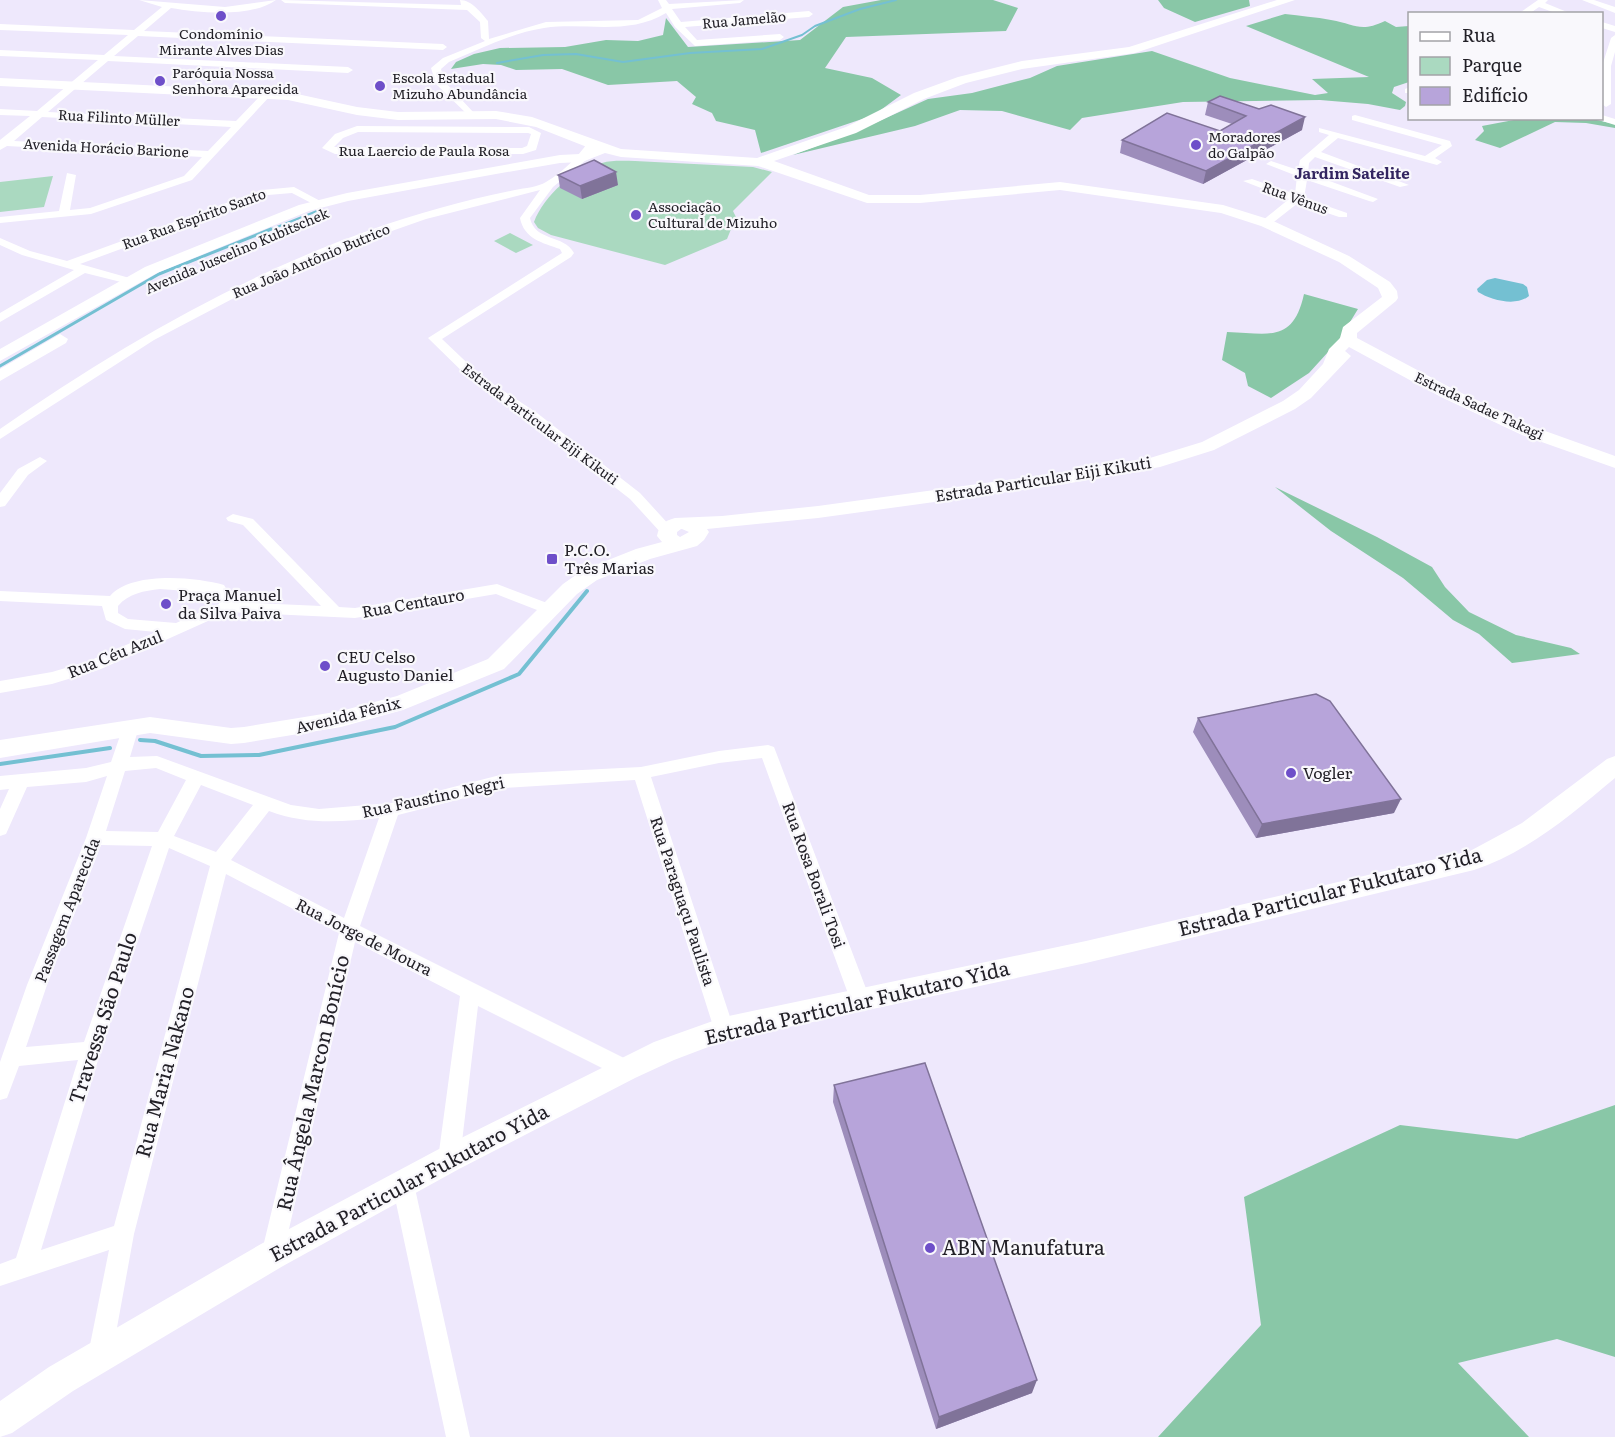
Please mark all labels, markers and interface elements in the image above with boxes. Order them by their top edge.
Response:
street label: Rua Jamelão [701,5,787,33]
marker: Condomínio Mirante Alves Dias [214,9,228,23]
legend [1408,12,1603,120]
text: Rua [1462,21,1496,48]
place label: Condomínio Mirante Alves Dias [159,23,283,59]
text: Parque [1462,51,1522,78]
place label: Paróquia Nossa Senhora Aparecida [172,62,299,98]
place label: Escola Estadual Mizuho Abundância [392,67,528,103]
marker: Paróquia Nossa Senhora Aparecida [153,74,167,88]
marker: Escola Estadual Mizuho Abundância [373,79,387,93]
text: Edifício [1462,81,1528,108]
street label: Rua Filinto Müller [58,104,181,130]
place label: Moradores do Galpão [1208,126,1280,162]
street label: Avenida Horácio Barione [23,133,189,161]
marker: Moradores do Galpão [1189,138,1203,152]
street label: Rua Laercio de Paula Rosa [338,140,510,160]
district label: Jardim Satelite [1294,161,1410,184]
street label: Rua Vênus [1260,176,1331,218]
street label: Rua Rua Espírito Santo [119,183,268,253]
place label: Associação Cultural de Mizuho [648,196,777,232]
street label: Avenida Juscelino Kubitschek [142,202,332,298]
marker: Associação Cultural de Mizuho [629,208,643,222]
street label: Rua João Antônio Butrico [229,218,393,302]
street label: Estrada Particular Eiji Kikuti [458,358,623,489]
street label: Estrada Sadae Takagi [1411,366,1548,444]
street label: Estrada Particular Eiji Kikuti [933,449,1153,507]
place label: P.C.O. Três Marias [564,537,654,579]
marker: P.C.O. Três Marias [545,552,559,566]
street label: Rua Centauro [360,581,466,623]
place label: Praça Manuel da Silva Paiva [178,582,282,624]
marker: Praça Manuel da Silva Paiva [159,597,173,611]
street label: Rua Céu Azul [63,623,166,683]
place label: CEU Celso Augusto Daniel [337,644,453,686]
marker: CEU Celso Augusto Daniel [318,659,332,673]
street label: Avenida Fênix [293,689,404,739]
place label: Vogler [1303,760,1353,784]
marker: Vogler [1284,766,1298,780]
street label: Rua Faustino Negri [359,769,506,823]
street label: Rua Rosa Borali Tosi [777,798,853,951]
street label: Rua Paraguaçu Paulista [645,813,723,989]
street label: Passagem Aparecida [27,833,105,986]
street label: Estrada Particular Fukutaro Yida [1174,838,1485,942]
street label: Rua Jorge de Moura [292,891,437,981]
street label: Travessa São Paulo [59,927,143,1107]
street label: Estrada Particular Fukutaro Yida [701,951,1012,1051]
street label: Rua Ângela Marcon Bonício [267,952,355,1214]
street label: Rua Maria Nakano [126,982,200,1161]
street label: Estrada Particular Fukutaro Yida [263,1095,553,1268]
place label: ABN Manufatura [942,1231,1105,1261]
marker: ABN Manufatura [923,1241,937,1255]

